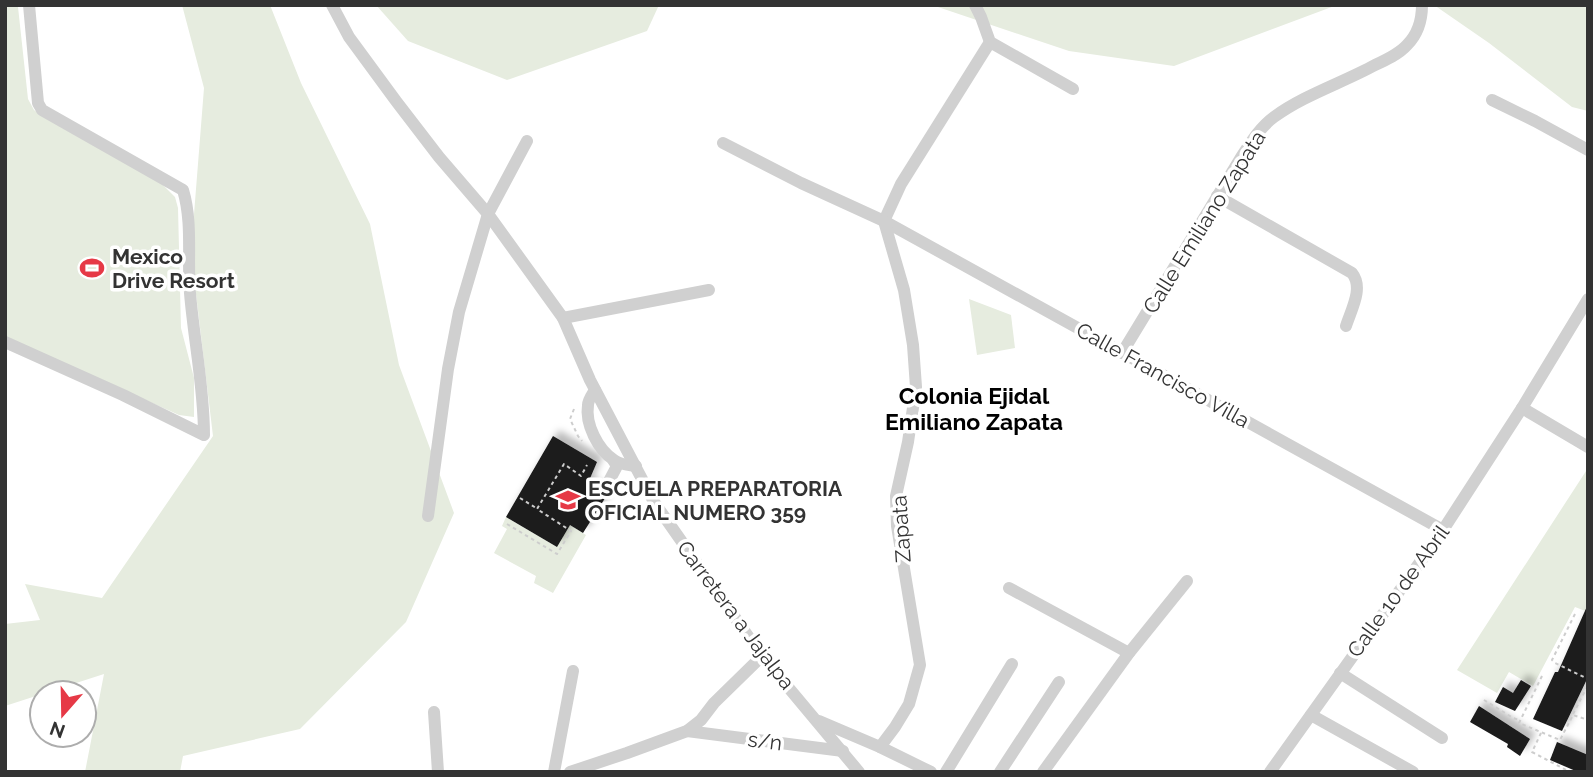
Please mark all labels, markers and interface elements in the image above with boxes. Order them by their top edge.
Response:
street label: Calle Emiliano Zapata [1138,126,1270,318]
place label: Mexico Drive Resort [112,244,235,293]
sports icon: Mexico Drive Resort [78,254,106,282]
street label: Calle Francisco Villa [1072,317,1254,433]
district label: Colonia Ejidal Emiliano Zapata [885,382,1063,435]
place label: ESCUELA PREPARATORIA OFICIAL NUMERO 359 [588,476,843,525]
school or university icon: ESCUELA PREPARATORIA OFICIAL NUMERO 359 [554,486,582,514]
street label: Zapata [886,494,916,564]
street label: Calle 10 de Abril [1342,520,1454,662]
street label: Carretera a Jajalpa [672,536,800,694]
north arrow [28,679,98,749]
text: N [47,717,68,743]
street label: s/n [746,726,784,756]

